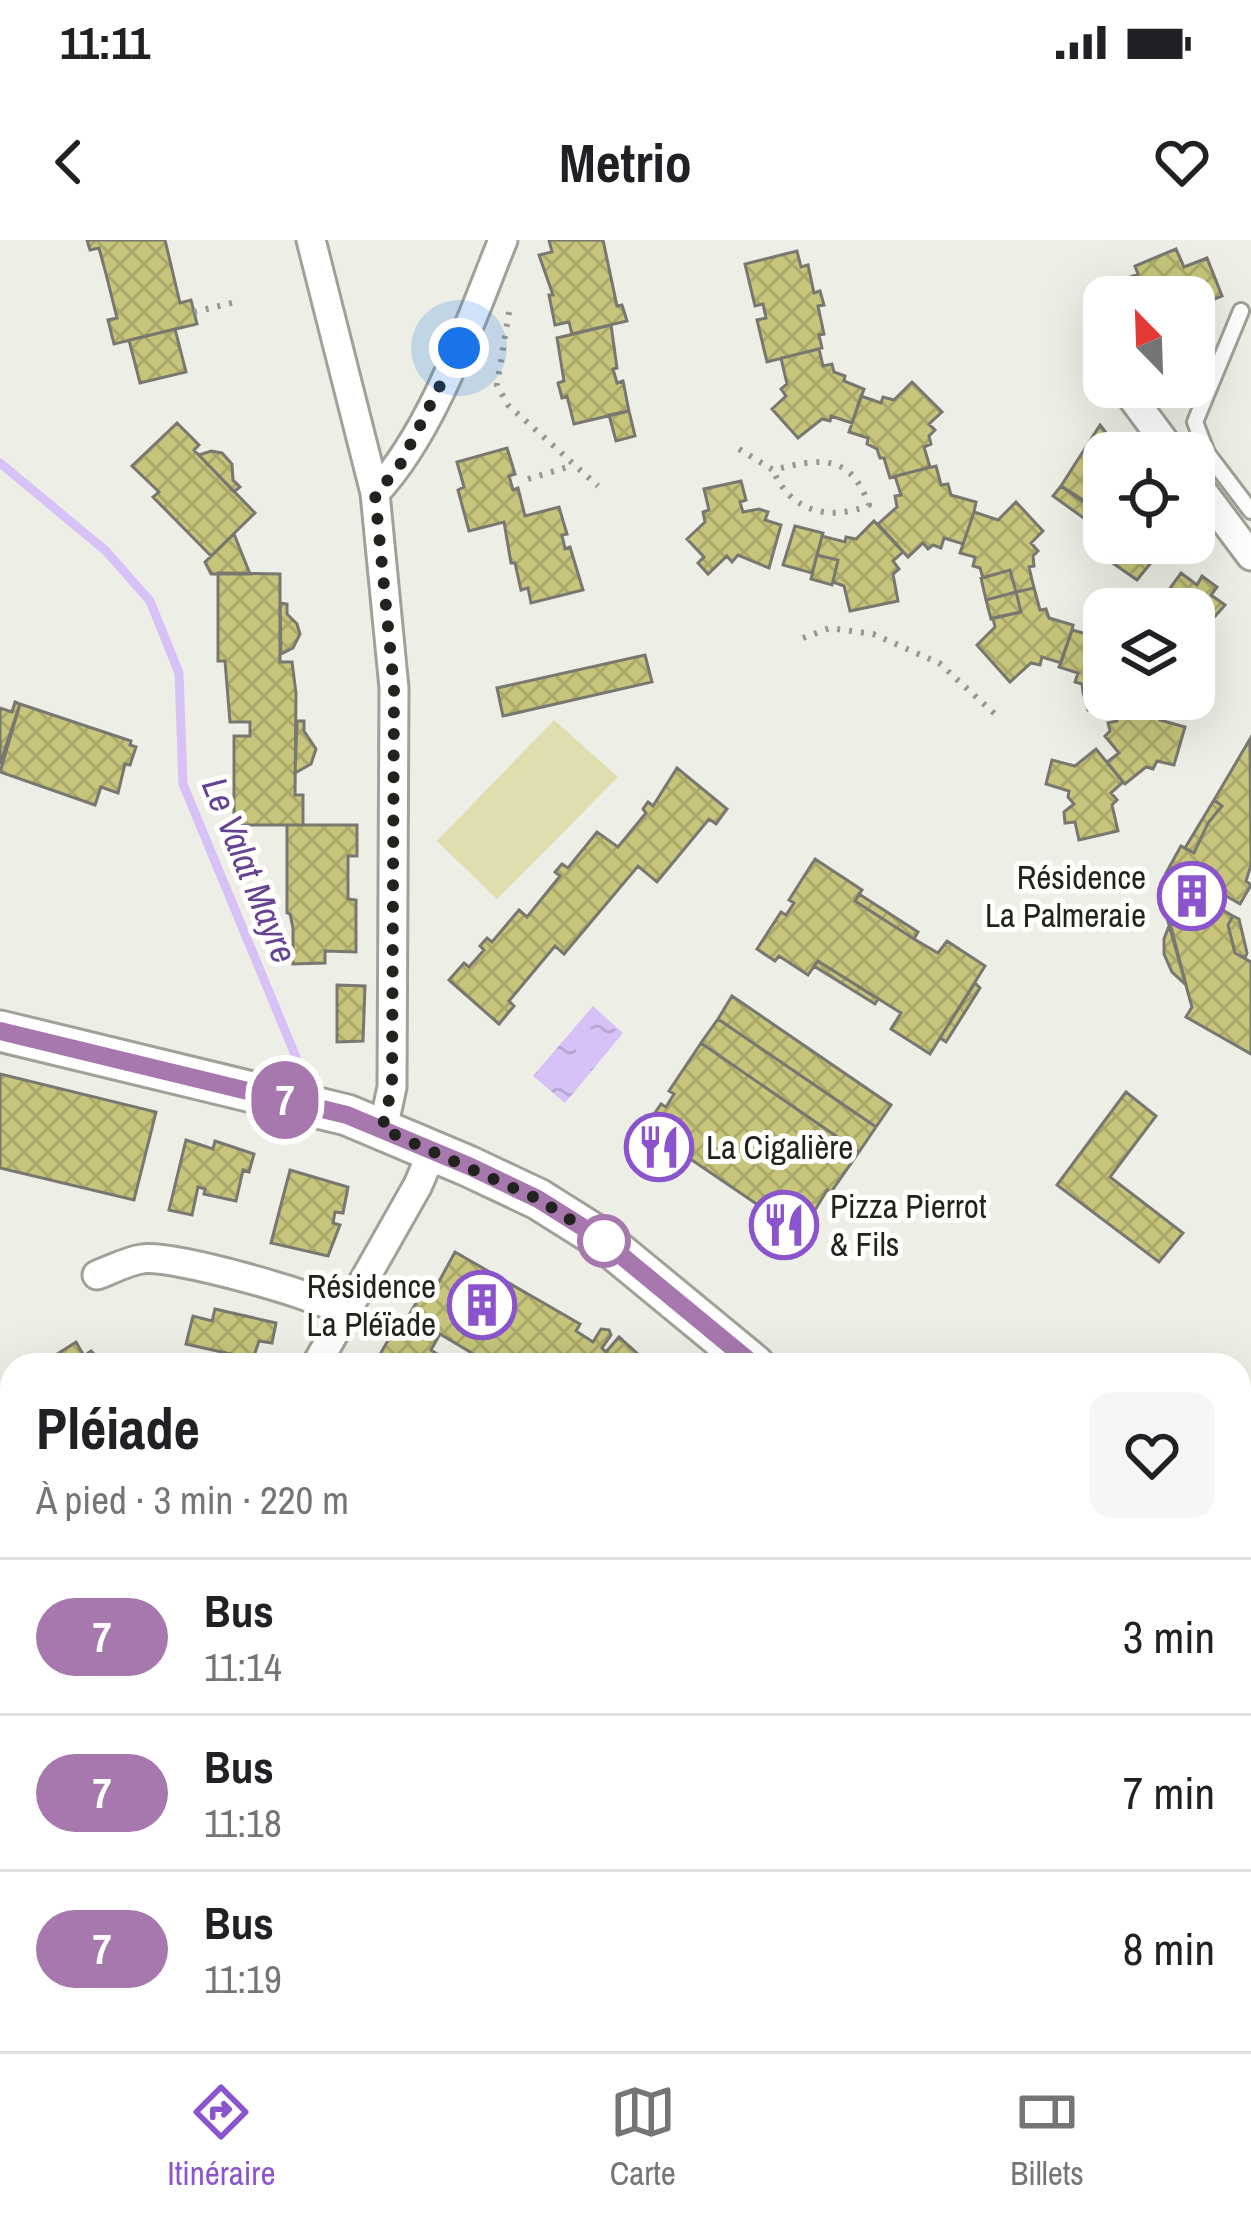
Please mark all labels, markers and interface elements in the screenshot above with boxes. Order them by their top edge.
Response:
text: 11:11 [60,12,150,73]
text: Metrio [559,126,692,199]
icon: back [36,129,102,195]
icon: heart [1149,129,1215,195]
north arrow [1083,276,1215,408]
map controls [1083,276,1215,720]
your location [429,318,489,378]
button: locate [1083,432,1215,564]
button: layers [1083,588,1215,720]
water label: Le Valat Mayre [191,770,309,970]
place label: Résidence La Palmeraie [985,855,1146,937]
building icon: Résidence La Palmeraie [1157,861,1227,931]
line badge: 7 [246,1061,324,1139]
text: 7 [275,1072,295,1128]
restaurant icon: La Cigalière [624,1112,694,1182]
place label: La Cigalière [706,1125,853,1169]
place label: Pizza Pierrot & Fils [830,1184,986,1266]
restaurant icon: Pizza Pierrot & Fils [749,1190,819,1260]
unlabelled marker [579,1216,629,1266]
place label: Résidence La Pléïade [307,1264,436,1346]
building icon: Résidence La Pléïade [447,1270,517,1340]
text: Pléiade [36,1390,200,1467]
button: heart [1089,1392,1215,1518]
text: À pied · 3 min · 220 m [36,1474,349,1526]
text: Bus [204,1580,274,1641]
text: 3 min [1123,1606,1215,1667]
text: 7 [92,1609,112,1665]
text: 11:14 [204,1641,282,1693]
text: Bus [204,1736,274,1797]
text: 7 min [1123,1762,1215,1823]
text: 7 [92,1765,112,1821]
text: 11:18 [204,1797,282,1849]
text: Bus [204,1892,274,1953]
text: 8 min [1123,1918,1215,1979]
text: 7 [92,1921,112,1977]
text: 11:19 [204,1953,282,2005]
tab: Itinéraire [167,2079,275,2195]
tab: Carte [610,2079,676,2195]
tab: Billets [1010,2079,1084,2195]

